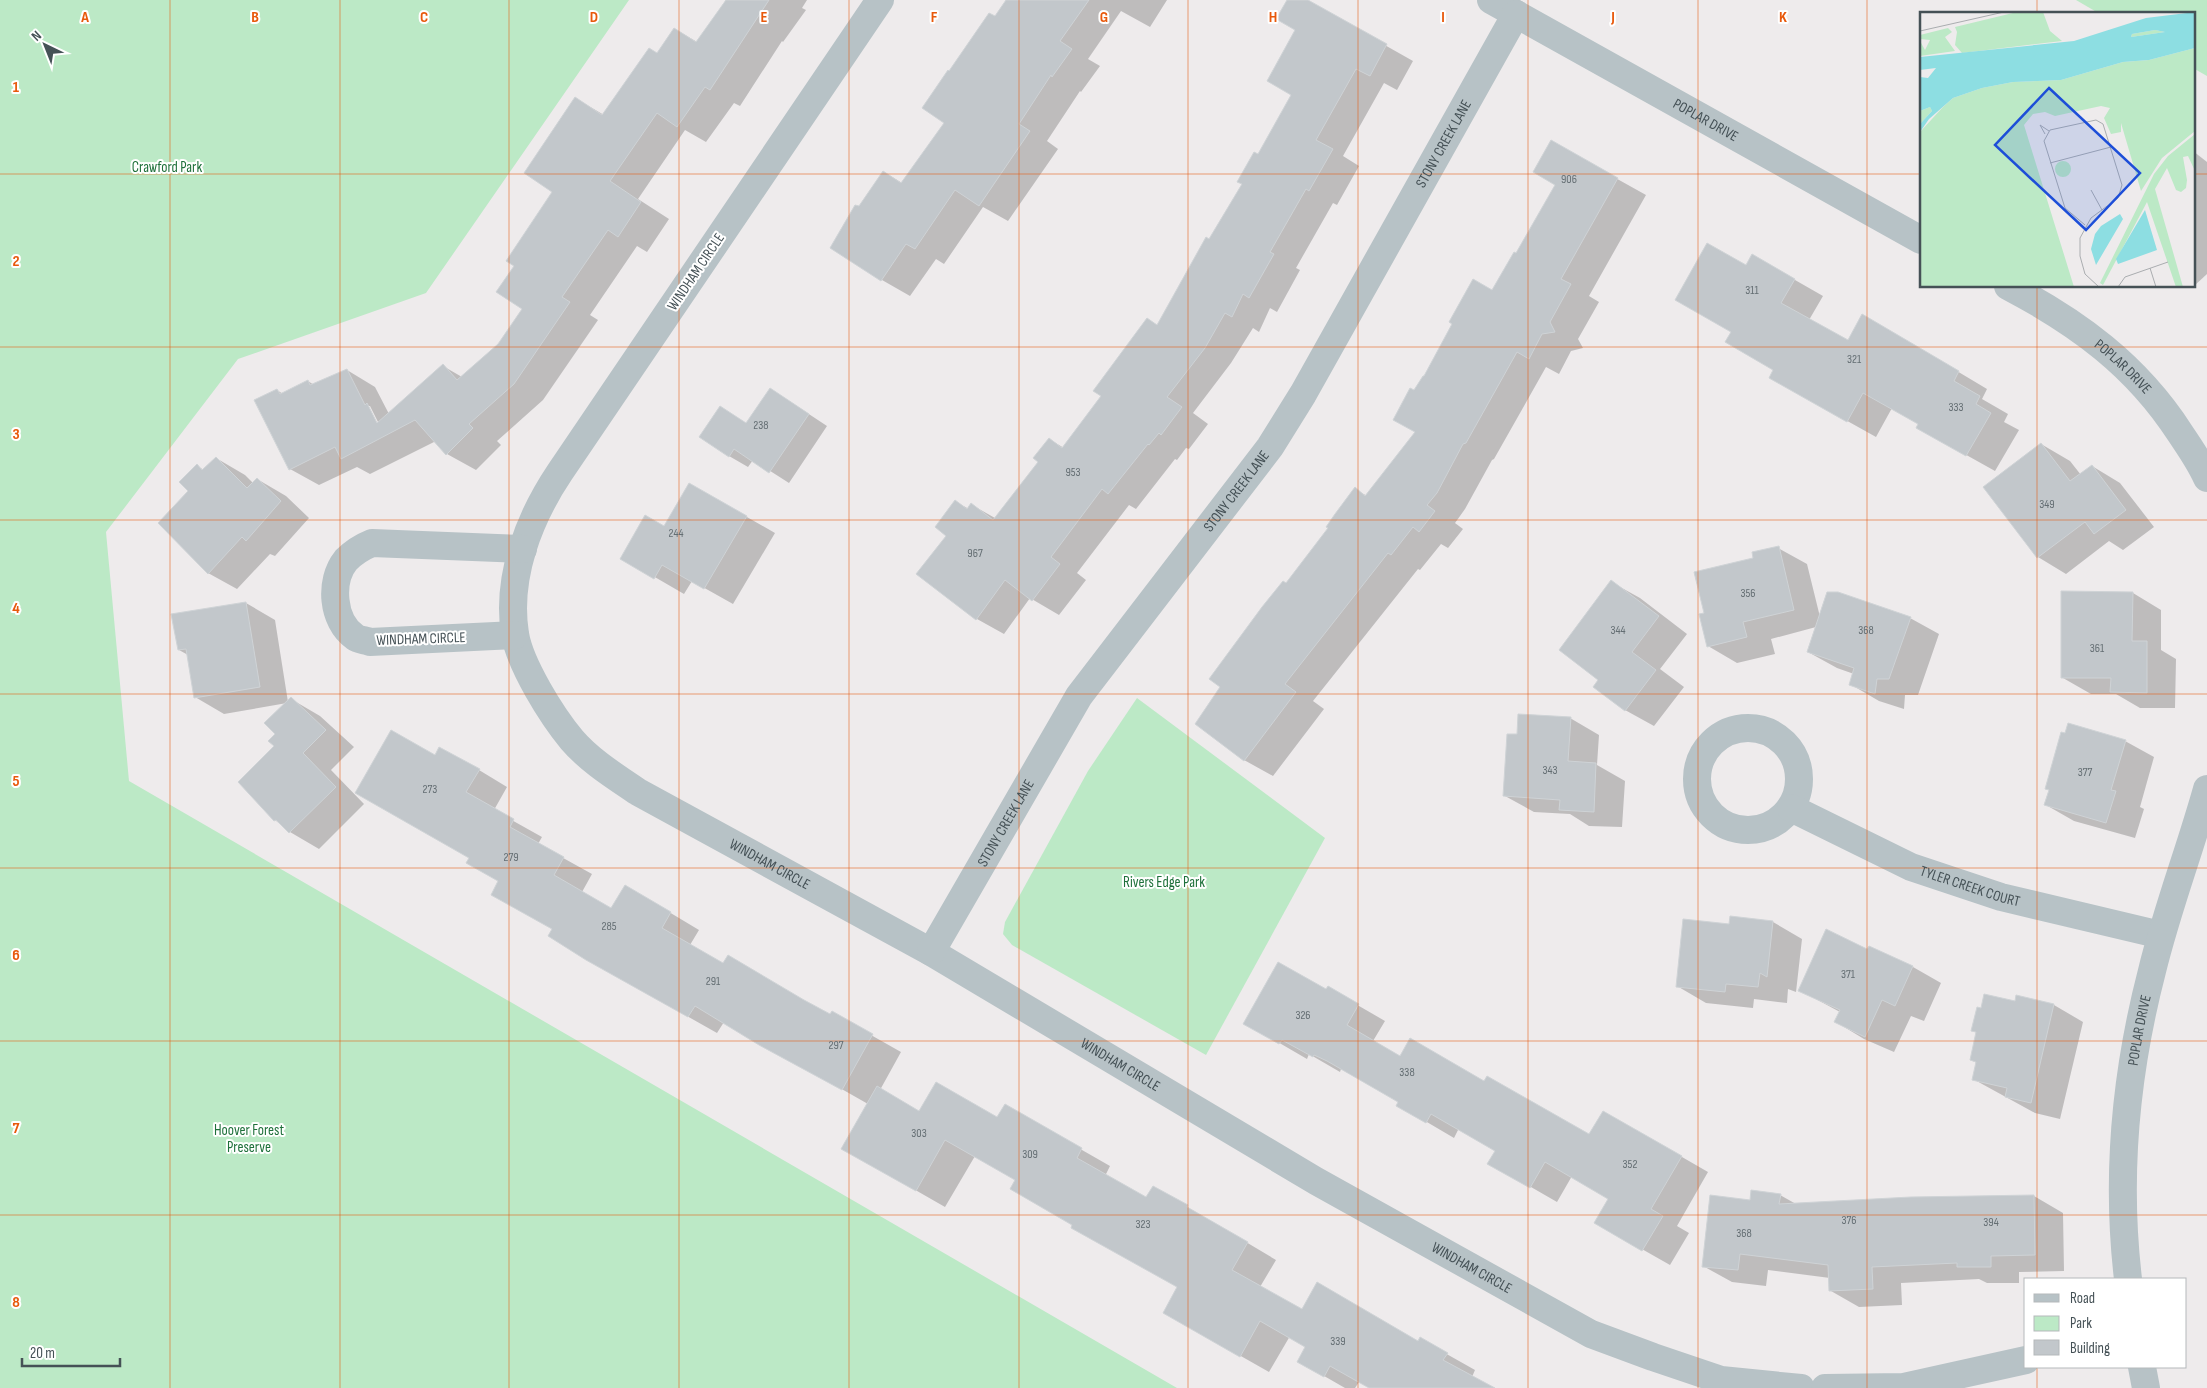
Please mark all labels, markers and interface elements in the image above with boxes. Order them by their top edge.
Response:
text: A [80,8,89,27]
text: B [251,8,259,27]
text: C [420,8,428,27]
text: D [590,8,598,27]
text: E [761,8,768,27]
text: F [931,8,938,27]
text: G [1100,8,1108,27]
text: H [1269,8,1277,27]
text: I [1441,8,1445,27]
text: J [1610,8,1615,27]
text: K [1779,8,1787,27]
inset map [1920,12,2194,288]
north arrow [20,20,70,70]
text: N [28,27,45,45]
text: 1 [13,78,20,97]
street label: POPLAR DRIVE [1670,94,1742,146]
street label: STONY CREEK LANE [1411,96,1476,191]
park label: Crawford Park [132,158,202,177]
house number: 906 [1561,172,1577,187]
street label: WINDHAM CIRCLE [663,230,729,314]
text: 2 [12,252,20,271]
house number: 311 [1745,283,1760,298]
street label: POPLAR DRIVE [2091,335,2156,398]
house number: 321 [1847,352,1862,367]
house number: 333 [1948,400,1964,415]
house number: 238 [753,418,769,433]
text: 3 [12,425,20,444]
street label: STONY CREEK LANE [1199,447,1273,536]
house number: 953 [1065,465,1081,480]
house number: 349 [2039,497,2055,512]
house number: 244 [669,526,683,541]
house number: 967 [967,546,983,561]
house number: 356 [1740,586,1756,601]
text: 4 [12,599,20,618]
house number: 344 [1610,623,1626,638]
house number: 368 [1858,623,1874,638]
street label: WINDHAM CIRCLE [376,628,466,650]
house number: 361 [2090,641,2105,656]
house number: 343 [1542,763,1558,778]
house number: 377 [2078,765,2093,780]
text: 5 [12,772,20,791]
street label: STONY CREEK LANE [973,776,1038,870]
house number: 273 [423,782,437,797]
street label: WINDHAM CIRCLE [726,834,814,894]
house number: 279 [503,850,519,865]
street label: TYLER CREEK COURT [1918,861,2022,911]
park label: Rivers Edge Park [1123,873,1205,892]
house number: 285 [601,919,617,934]
text: 6 [12,946,20,965]
house number: 371 [1841,967,1856,982]
house number: 291 [706,974,721,989]
street label: POPLAR DRIVE [2123,993,2155,1067]
house number: 326 [1295,1008,1311,1023]
street label: WINDHAM CIRCLE [1077,1034,1164,1096]
house number: 297 [828,1038,844,1053]
house number: 338 [1399,1065,1415,1080]
text: 7 [13,1119,20,1138]
park label: Hoover Forest Preserve [214,1121,284,1157]
house number: 303 [911,1126,927,1141]
house number: 309 [1022,1147,1038,1162]
house number: 352 [1623,1157,1637,1172]
house number: 376 [1841,1213,1857,1228]
house number: 394 [1983,1215,1999,1230]
house number: 323 [1135,1217,1151,1232]
house number: 368 [1736,1226,1752,1241]
street label: WINDHAM CIRCLE [1428,1238,1516,1298]
legend [2024,1278,2187,1368]
text: Road [2070,1289,2095,1308]
text: 8 [12,1293,20,1312]
text: Park [2070,1314,2092,1333]
house number: 339 [1330,1334,1346,1349]
scale bar [22,1336,120,1368]
text: Building [2070,1339,2110,1358]
text: 20 m [30,1344,55,1363]

